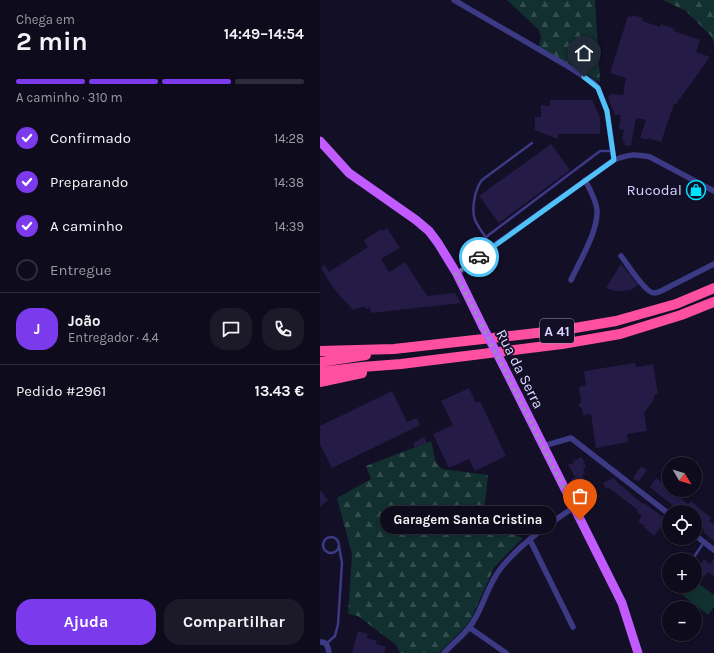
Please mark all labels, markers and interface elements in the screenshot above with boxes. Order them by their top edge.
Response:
text: Chega em [16,12,75,27]
text: 14:49–14:54 [224,25,304,43]
text: 2 min [16,26,88,57]
pin [567,36,601,77]
icon: home [573,42,595,64]
text: A caminho · 310 m [16,90,123,105]
icon: check [16,127,38,149]
text: Confirmado [50,129,131,147]
text: 14:28 [274,131,304,146]
icon: check [16,171,38,193]
text: Preparando [50,173,128,191]
text: 14:38 [274,175,304,190]
shop icon: Rucodal [685,179,707,201]
place label: Rucodal [626,181,682,199]
icon: check [16,215,38,237]
text: A caminho [50,217,123,235]
text: 14:39 [274,219,304,234]
courier [459,237,499,277]
icon: car [468,246,490,268]
text: Entregue [50,261,112,279]
button: chat [210,308,252,350]
button: phone [262,308,304,350]
text: João [68,312,100,330]
road number: A 41 [540,319,574,343]
text: J [34,320,40,338]
street label: Rua da Serra [492,326,548,412]
text: Entregador · 4.4 [68,330,159,345]
text: Pedido #2961 [16,382,106,400]
text: 13.43 € [255,382,304,400]
north arrow [662,457,702,497]
map controls [662,457,702,641]
pin [563,479,597,520]
icon: bag [569,485,591,507]
button: locate [662,505,702,545]
callout: Garagem Santa Cristina [380,506,556,534]
text: Garagem Santa Cristina [394,512,542,527]
button: + [662,553,702,593]
button: Ajuda [16,599,156,645]
button: Compartilhar [164,599,304,645]
button: − [662,601,702,641]

